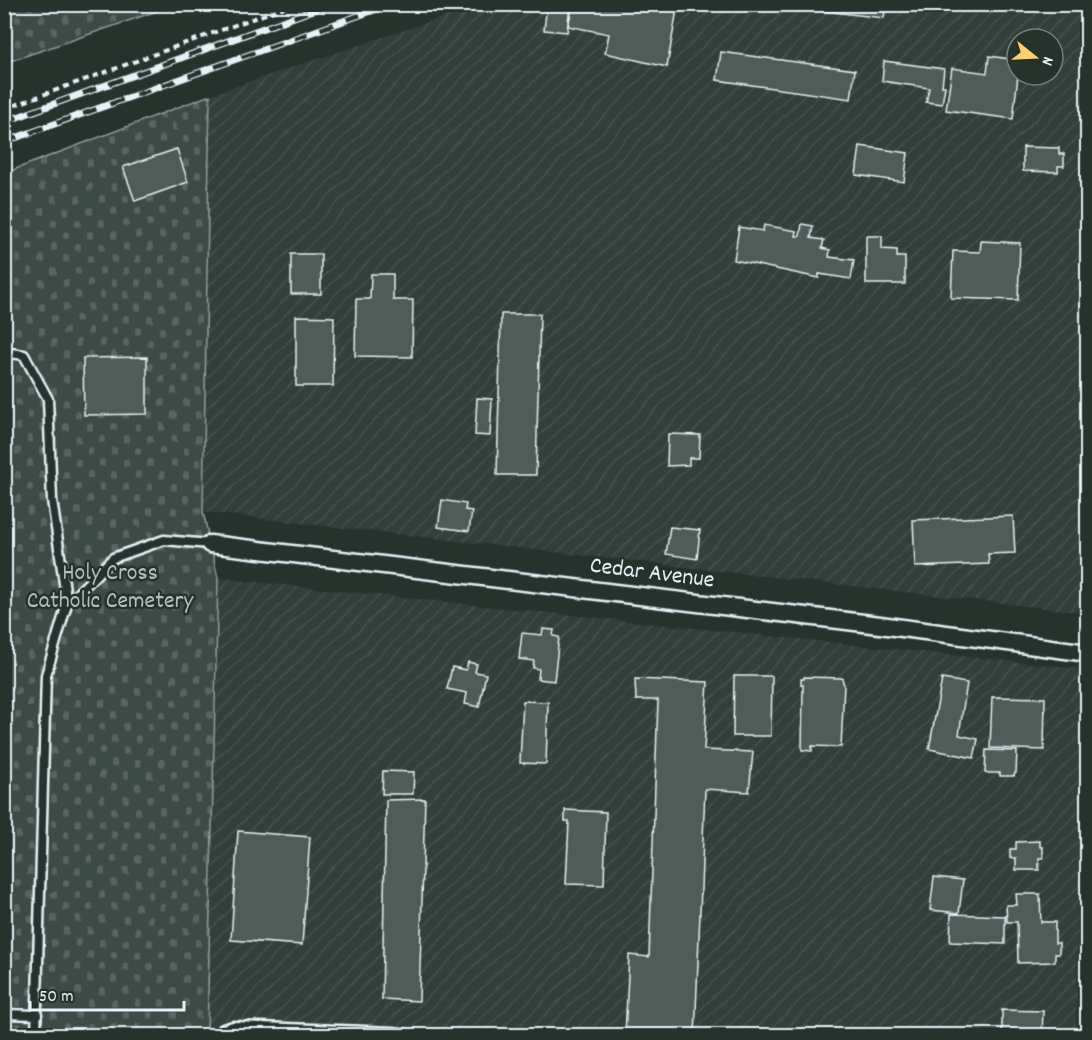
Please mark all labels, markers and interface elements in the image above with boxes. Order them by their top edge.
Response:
north arrow [1005,27,1065,87]
text: N [1035,54,1059,68]
street label: Cedar Avenue [588,550,716,598]
park label: Holy Cross Catholic Cemetery [27,557,194,619]
scale bar [30,974,184,1012]
text: 50 m [39,985,74,1010]

